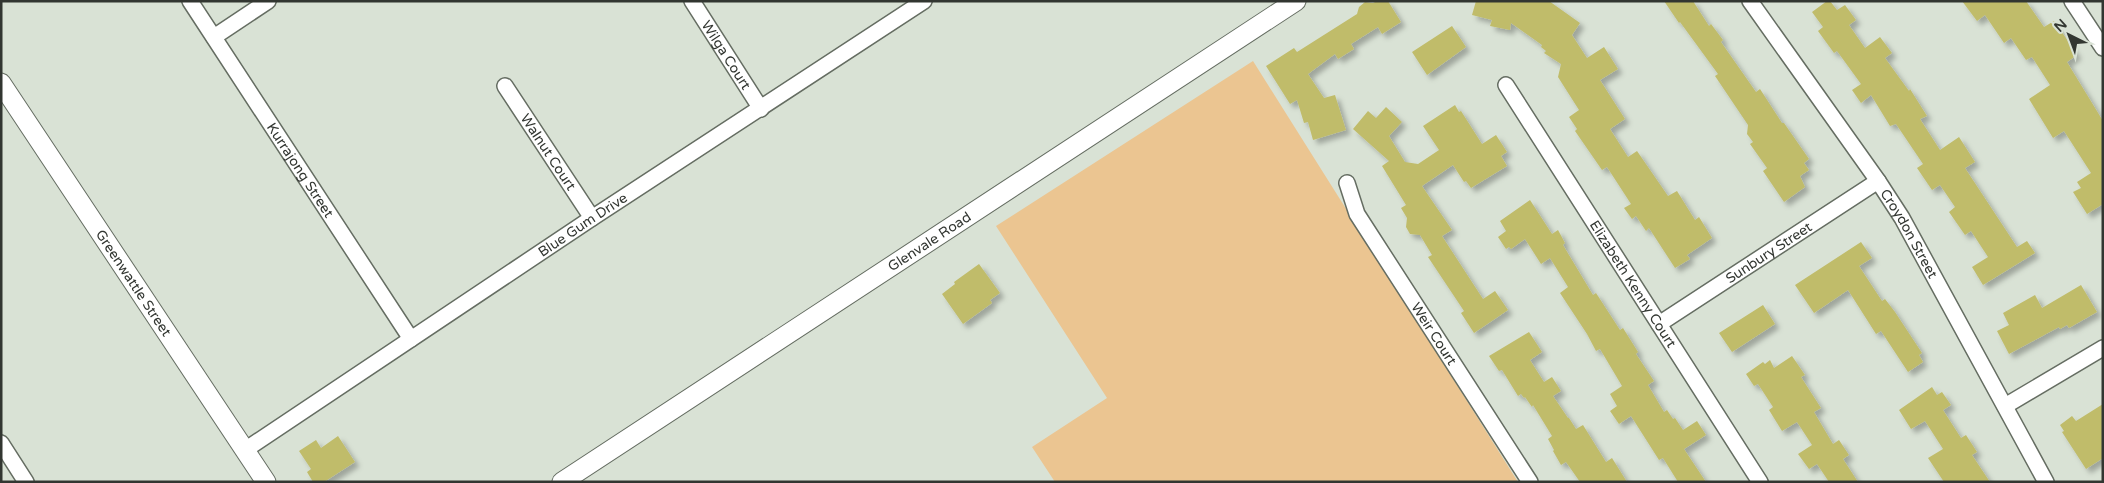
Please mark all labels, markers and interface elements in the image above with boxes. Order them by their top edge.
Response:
north arrow [2044,10,2094,60]
text: N [2051,16,2071,36]
street label: Wilga Court [698,17,755,93]
street label: Walnut Court [517,111,580,194]
street label: Kurrajong Street [263,120,338,221]
street label: Croydon Street [1876,186,1941,282]
street label: Blue Gum Drive [535,189,631,261]
street label: Glenvale Road [885,208,974,275]
street label: Elizabeth Kenny Court [1586,217,1680,351]
street label: Sunbury Street [1723,218,1816,287]
street label: Greenwattle Street [92,227,175,340]
street label: Weir Court [1407,299,1461,369]

